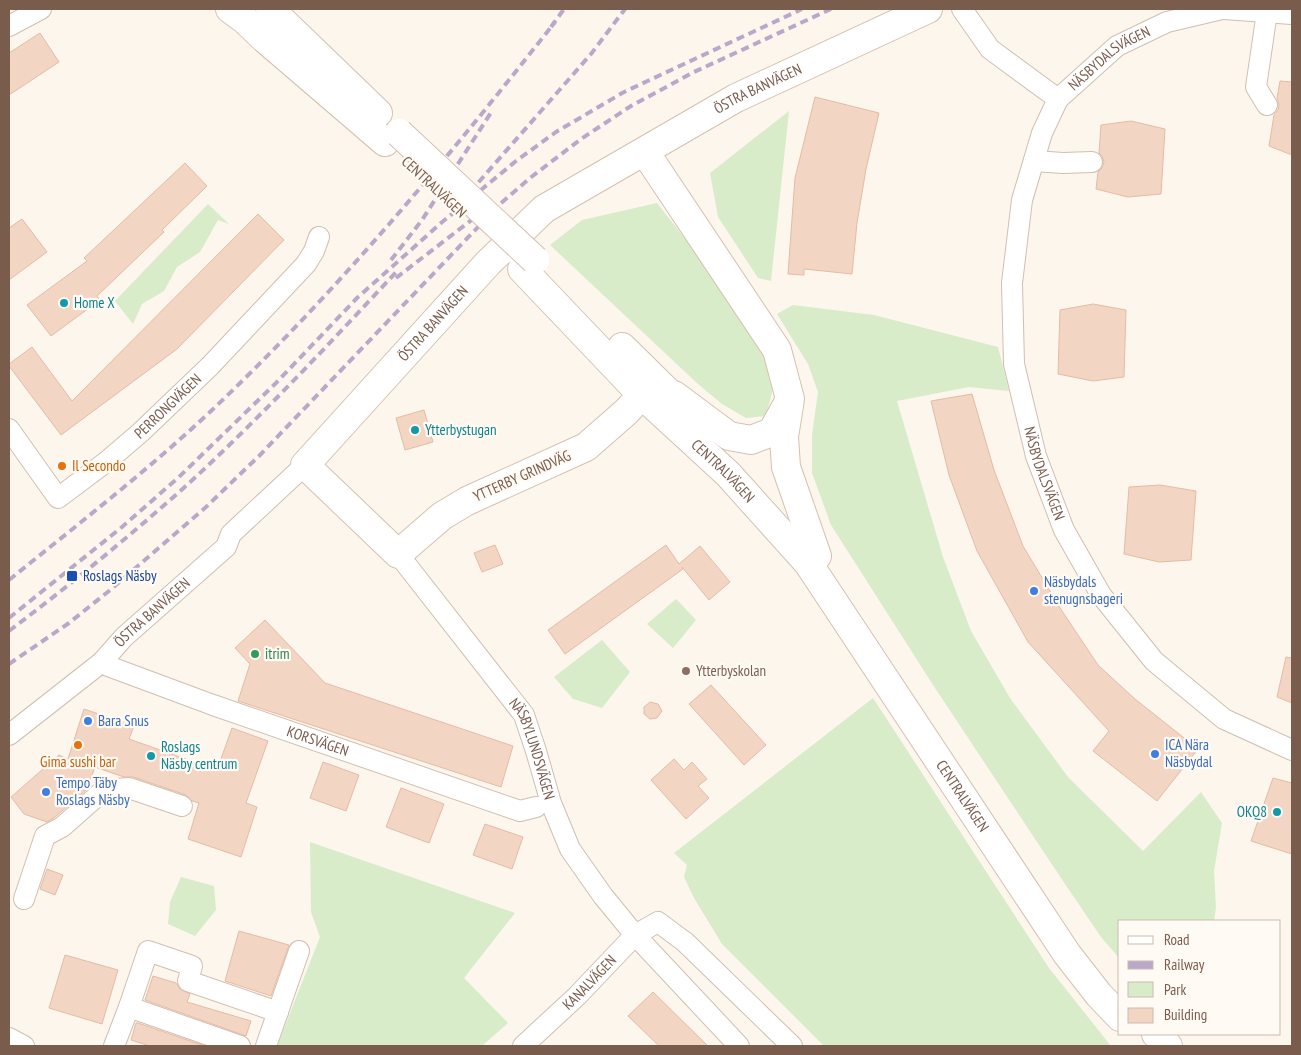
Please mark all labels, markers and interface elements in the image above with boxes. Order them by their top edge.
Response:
street label: NÄSBYDALSVÄGEN [1064,22,1153,94]
street label: ÖSTRA BANVÄGEN [710,59,805,118]
street label: CENTRALVÄGEN [398,152,471,222]
street label: ÖSTRA BANVÄGEN [394,282,472,365]
place label: Home X [74,293,115,312]
marker: Home X [58,297,70,309]
street label: PERRONGVÄGEN [130,369,205,443]
place label: Ytterbystugan [425,420,497,439]
marker: Ytterbystugan [409,424,421,436]
street label: NÄSBYDALSVÄGEN [1020,425,1069,523]
street label: CENTRALVÄGEN [687,435,759,506]
street label: YTTERBY GRINDVÄG [470,446,574,506]
place label: Il Secondo [72,456,126,475]
marker: Il Secondo [56,460,68,472]
place label: Roslags Näsby [83,566,157,585]
marker: Roslags Näsby [65,569,79,583]
place label: Näsbydals stenugnsbageri [1044,572,1123,608]
street label: ÖSTRA BANVÄGEN [110,573,194,651]
marker: Näsbydals stenugnsbageri [1028,585,1040,597]
place label: itrim [265,644,290,663]
marker: itrim [249,648,261,660]
place label: Ytterbyskolan [696,661,766,680]
marker: Ytterbyskolan [680,665,692,677]
street label: NÄSBYLUNDSVÄGEN [505,694,560,802]
place label: Bara Snus [98,711,149,730]
marker: Bara Snus [82,715,94,727]
street label: KORSVÄGEN [285,721,351,760]
place label: ICA Nära Näsbydal [1165,735,1213,771]
place label: Roslags Näsby centrum [161,737,237,773]
marker: Gima sushi bar [72,739,84,751]
marker: ICA Nära Näsbydal [1149,748,1161,760]
marker: Roslags Näsby centrum [145,750,157,762]
place label: Gima sushi bar [40,752,117,771]
street label: CENTRALVÄGEN [932,756,993,835]
place label: Tempo Täby Roslags Näsby [56,773,130,809]
marker: Tempo Täby Roslags Näsby [40,786,52,798]
place label: OKQ8 [1237,802,1267,821]
marker: OKQ8 [1271,806,1283,818]
legend [1118,920,1281,1035]
text: Road [1164,930,1190,949]
street label: KANALVÄGEN [558,951,620,1014]
text: Railway [1164,955,1205,974]
text: Park [1164,980,1186,999]
text: Building [1164,1005,1207,1024]

